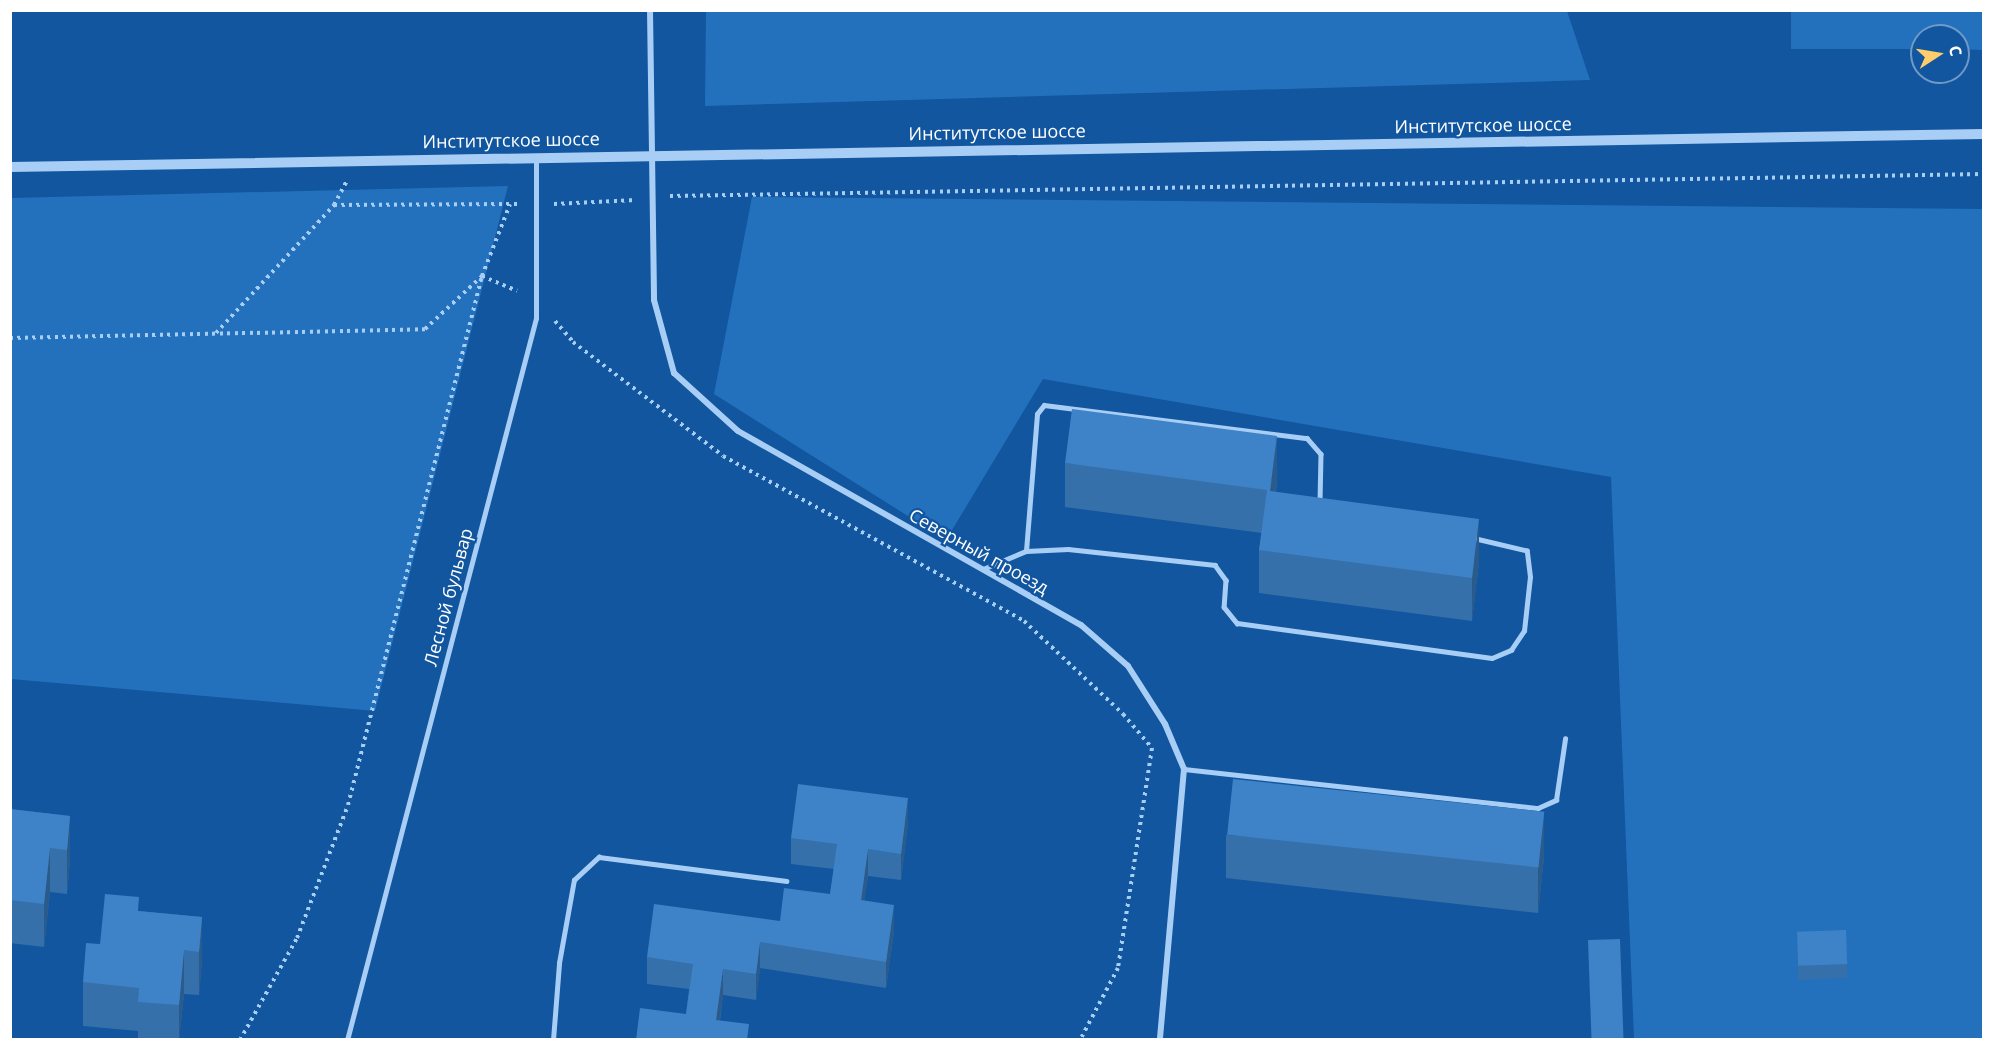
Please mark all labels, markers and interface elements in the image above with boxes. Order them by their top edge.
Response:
north arrow [1910,24,1970,84]
text: С [1944,43,1967,58]
street label: Институтское шоссе [1394,113,1572,137]
street label: Институтское шоссе [908,120,1086,144]
street label: Институтское шоссе [422,128,600,152]
street label: Северный проезд [905,504,1053,598]
street label: Лесной бульвар [419,526,477,668]

